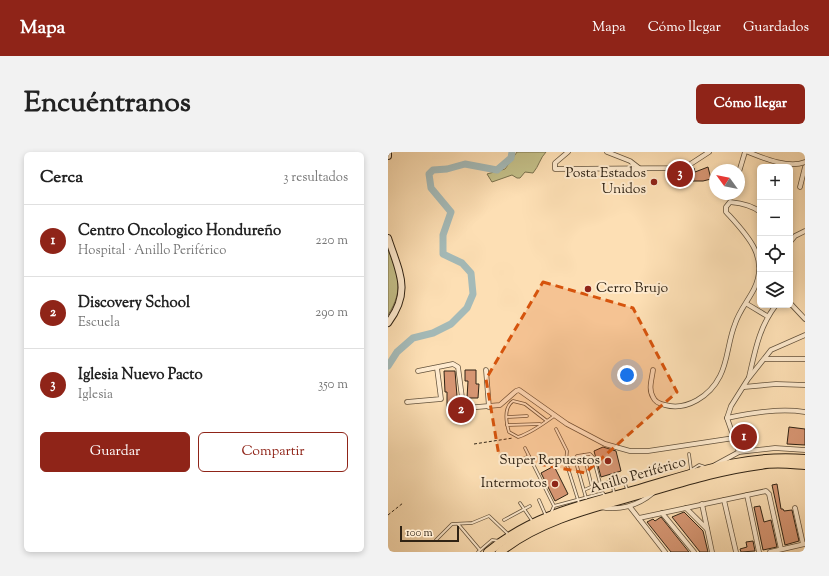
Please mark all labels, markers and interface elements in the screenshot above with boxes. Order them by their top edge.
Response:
text: Mapa [20,15,65,42]
text: Mapa [592,18,626,38]
text: Cómo llegar [648,18,721,38]
text: Guardados [743,18,809,38]
text: Encuéntranos [24,84,191,124]
button: Cómo llegar [696,84,805,124]
pin: 3 [667,159,693,189]
place label: Posta Estados Unidos [565,164,646,200]
north arrow [709,164,745,200]
map controls [757,164,793,308]
button: + [757,164,793,200]
text: Cerca [40,166,83,190]
text: 3 resultados [283,169,348,187]
marker: Posta Estados Unidos [649,177,659,187]
button: − [757,200,793,236]
text: Centro Oncologico Hondureño [78,221,281,242]
text: 1 [51,232,55,250]
text: 220 m [315,232,348,250]
button: locate [757,236,793,272]
text: Hospital · Anillo Periférico [78,242,226,260]
button: layers [757,272,793,308]
place label: Cerro Brujo [596,279,669,299]
marker: Cerro Brujo [583,284,593,294]
text: Discovery School [78,293,190,314]
text: 2 [50,304,56,322]
text: 290 m [315,304,348,322]
text: Escuela [78,314,120,332]
text: Iglesia Nuevo Pacto [78,365,203,386]
your location [617,365,637,385]
text: 3 [50,376,56,394]
text: 350 m [318,376,348,394]
text: Iglesia [78,386,113,404]
pin: 2 [448,395,474,425]
pin: 1 [731,422,757,452]
button: Guardar [40,432,190,472]
button: Compartir [198,432,348,472]
place label: Super Repuestos [499,451,600,471]
street label: Anillo Periférico [588,453,689,499]
marker: Super Repuestos [603,456,613,466]
place label: Intermotos [481,474,547,494]
marker: Intermotos [550,479,560,489]
scale bar [400,524,459,543]
text: 100 m [406,525,433,541]

